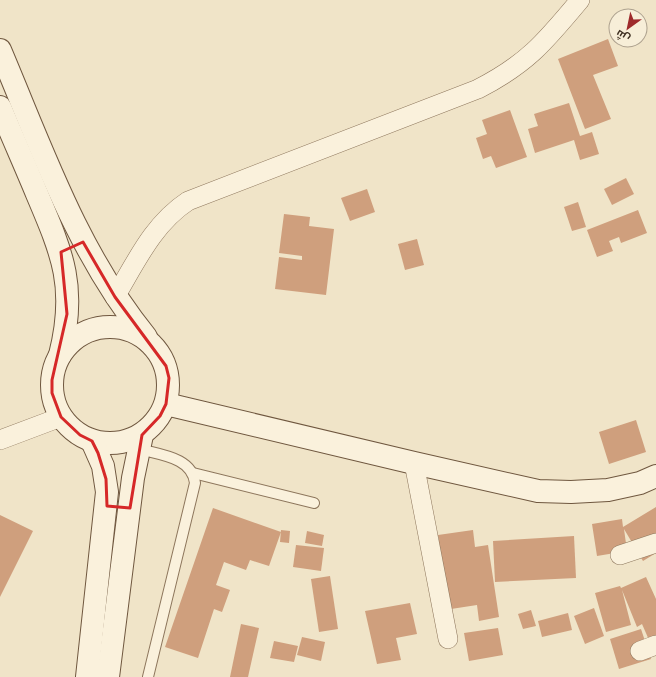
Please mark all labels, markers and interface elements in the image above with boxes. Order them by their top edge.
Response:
north arrow [608,8,648,48]
text: ش [613,26,633,46]

